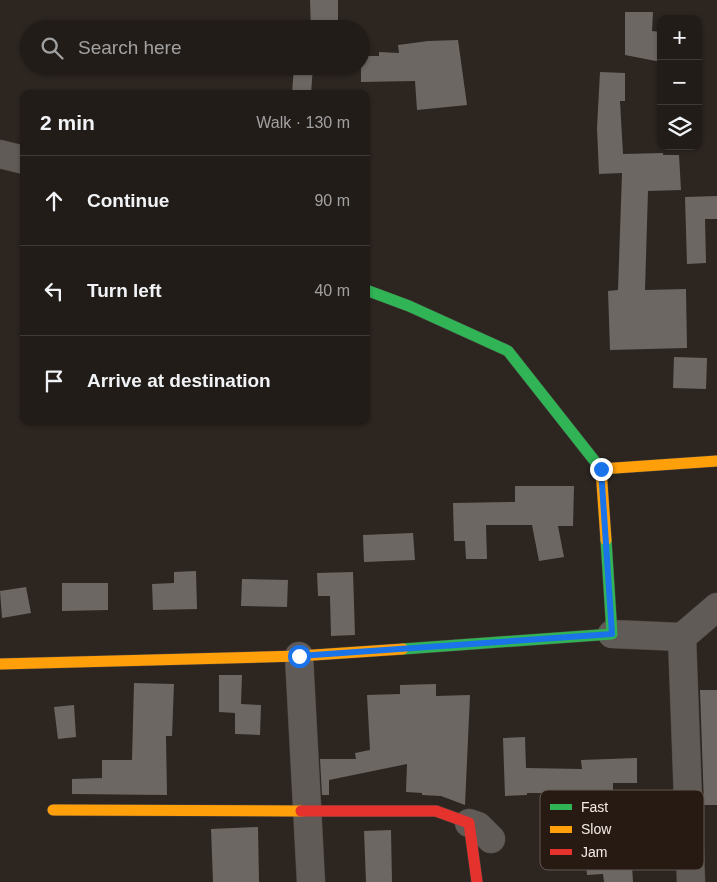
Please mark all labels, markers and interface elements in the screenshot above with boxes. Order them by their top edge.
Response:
map controls [657,15,702,150]
button: + [657,15,702,60]
search box [20,20,370,75]
icon: search [38,34,66,62]
text: Search here [78,37,182,58]
button: − [657,60,702,105]
button: layers [657,105,702,150]
text: 2 min [40,111,95,134]
text: Walk · 130 m [256,114,350,131]
icon: ahead [40,187,68,215]
text: Continue [87,190,169,211]
text: 90 m [314,192,350,209]
icon: left [40,277,68,305]
text: Turn left [87,280,162,301]
text: 40 m [314,282,350,299]
icon: arrive [40,367,68,395]
text: Arrive at destination [87,370,271,391]
route end [590,458,613,481]
route start [288,645,311,668]
legend [540,790,704,870]
text: Fast [581,799,608,815]
text: Slow [581,821,612,837]
text: Jam [581,844,607,860]

